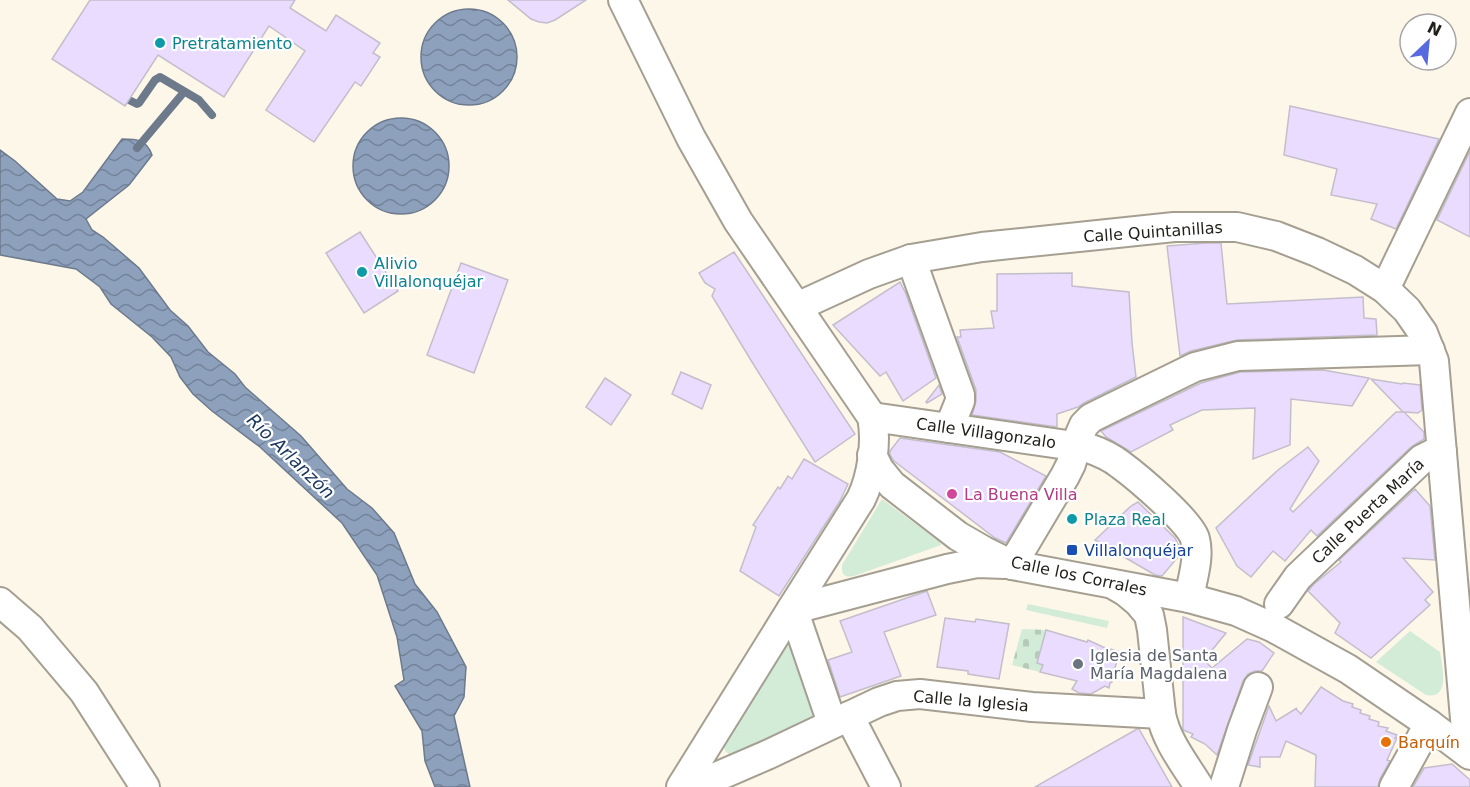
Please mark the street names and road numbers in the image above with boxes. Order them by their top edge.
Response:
street label: Calle Quintanillas [1083,218,1223,246]
street label: Calle Villagonzalo [915,414,1057,452]
street label: Calle Puerta María [1308,454,1428,568]
street label: Calle los Corrales [1009,552,1149,600]
street label: Calle la Iglesia [912,686,1030,716]

